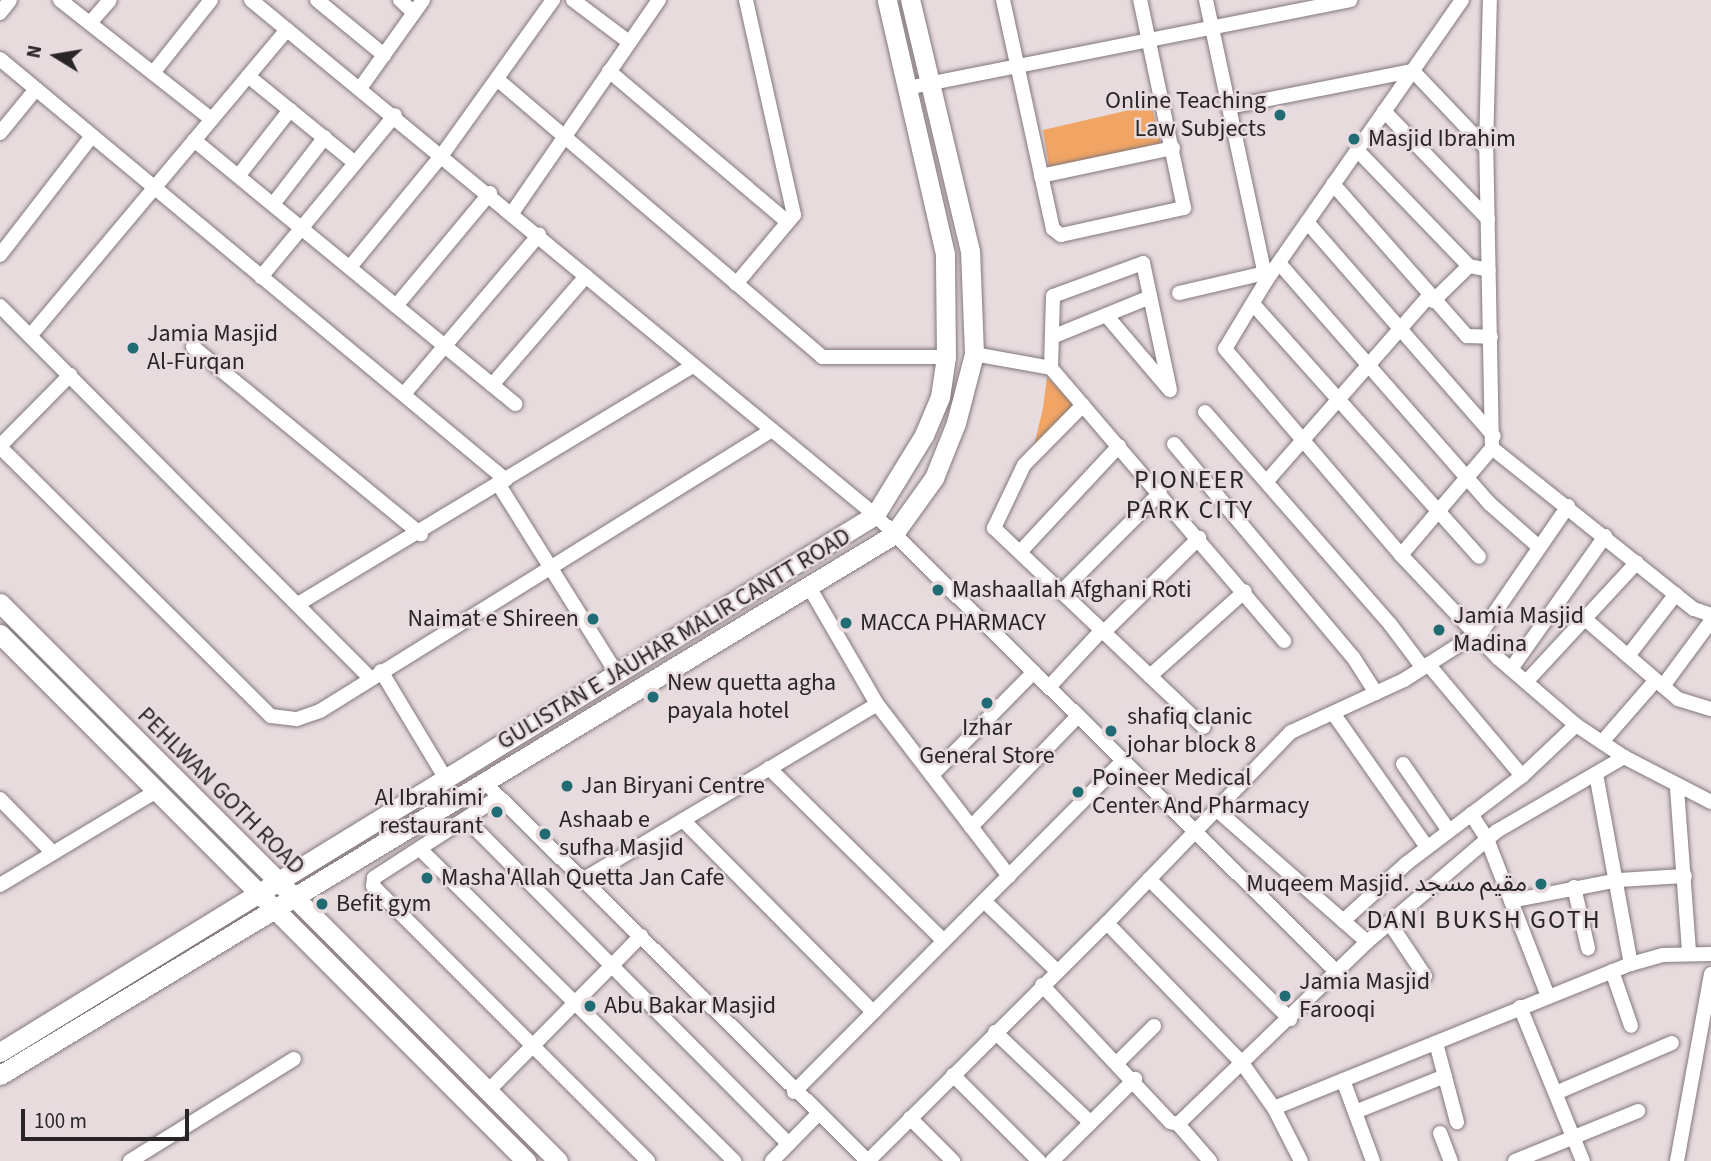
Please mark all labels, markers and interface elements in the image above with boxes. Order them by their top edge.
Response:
north arrow [21,21,91,91]
text: N [20,43,49,61]
place label: Online Teaching Law Subjects [1105,87,1266,143]
marker: Online Teaching Law Subjects [1272,107,1288,123]
place label: Masjid Ibrahim [1368,125,1516,153]
marker: Masjid Ibrahim [1346,131,1362,147]
place label: Jamia Masjid Al-Furqan [147,320,278,376]
marker: Jamia Masjid Al-Furqan [125,340,141,356]
district label: PIONEER PARK CITY [1127,464,1253,526]
street label: GULISTAN E JAUHAR MALIR CANTT ROAD [492,522,856,756]
place label: Mashaallah Afghani Roti [952,576,1192,604]
marker: Mashaallah Afghani Roti [930,582,946,598]
place label: Jamia Masjid Madina [1453,602,1584,658]
place label: Naimat e Shireen [407,605,579,633]
place label: MACCA PHARMACY [860,609,1046,637]
marker: Naimat e Shireen [585,611,601,627]
marker: MACCA PHARMACY [838,615,854,631]
marker: Jamia Masjid Madina [1431,622,1447,638]
place label: New quetta agha payala hotel [667,669,836,725]
marker: New quetta agha payala hotel [645,689,661,705]
marker: Izhar General Store [979,695,995,711]
street label: PEHLWAN GOTH ROAD [131,701,311,881]
place label: shafiq clanic johar block 8 [1127,703,1256,759]
place label: Izhar General Store [919,714,1055,770]
marker: shafiq clanic johar block 8 [1101,721,1121,741]
place label: Poineer Medical Center And Pharmacy [1092,764,1309,820]
place label: Jan Biryani Centre [581,772,765,800]
marker: Jan Biryani Centre [559,778,575,794]
place label: Al Ibrahimi restaurant [375,784,483,840]
marker: Poineer Medical Center And Pharmacy [1070,784,1086,800]
marker: Al Ibrahimi restaurant [489,804,505,820]
place label: Ashaab e sufha Masjid [559,806,684,862]
marker: Ashaab e sufha Masjid [537,826,553,842]
place label: Masha'Allah Quetta Jan Cafe [441,864,724,892]
marker: Masha'Allah Quetta Jan Cafe [419,870,435,886]
place label: Muqeem Masjid. مقیم مسجد [1246,870,1527,898]
marker: Muqeem Masjid. مقیم مسجد [1533,876,1549,892]
place label: Befit gym [336,890,431,918]
marker: Befit gym [314,896,330,912]
district label: DANI BUKSH GOTH [1368,904,1600,936]
place label: Jamia Masjid Farooqi [1299,968,1430,1024]
marker: Jamia Masjid Farooqi [1277,988,1293,1004]
place label: Abu Bakar Masjid [604,992,776,1020]
marker: Abu Bakar Masjid [582,998,598,1014]
scale bar [24,1094,192,1138]
text: 100 m [34,1106,87,1136]

